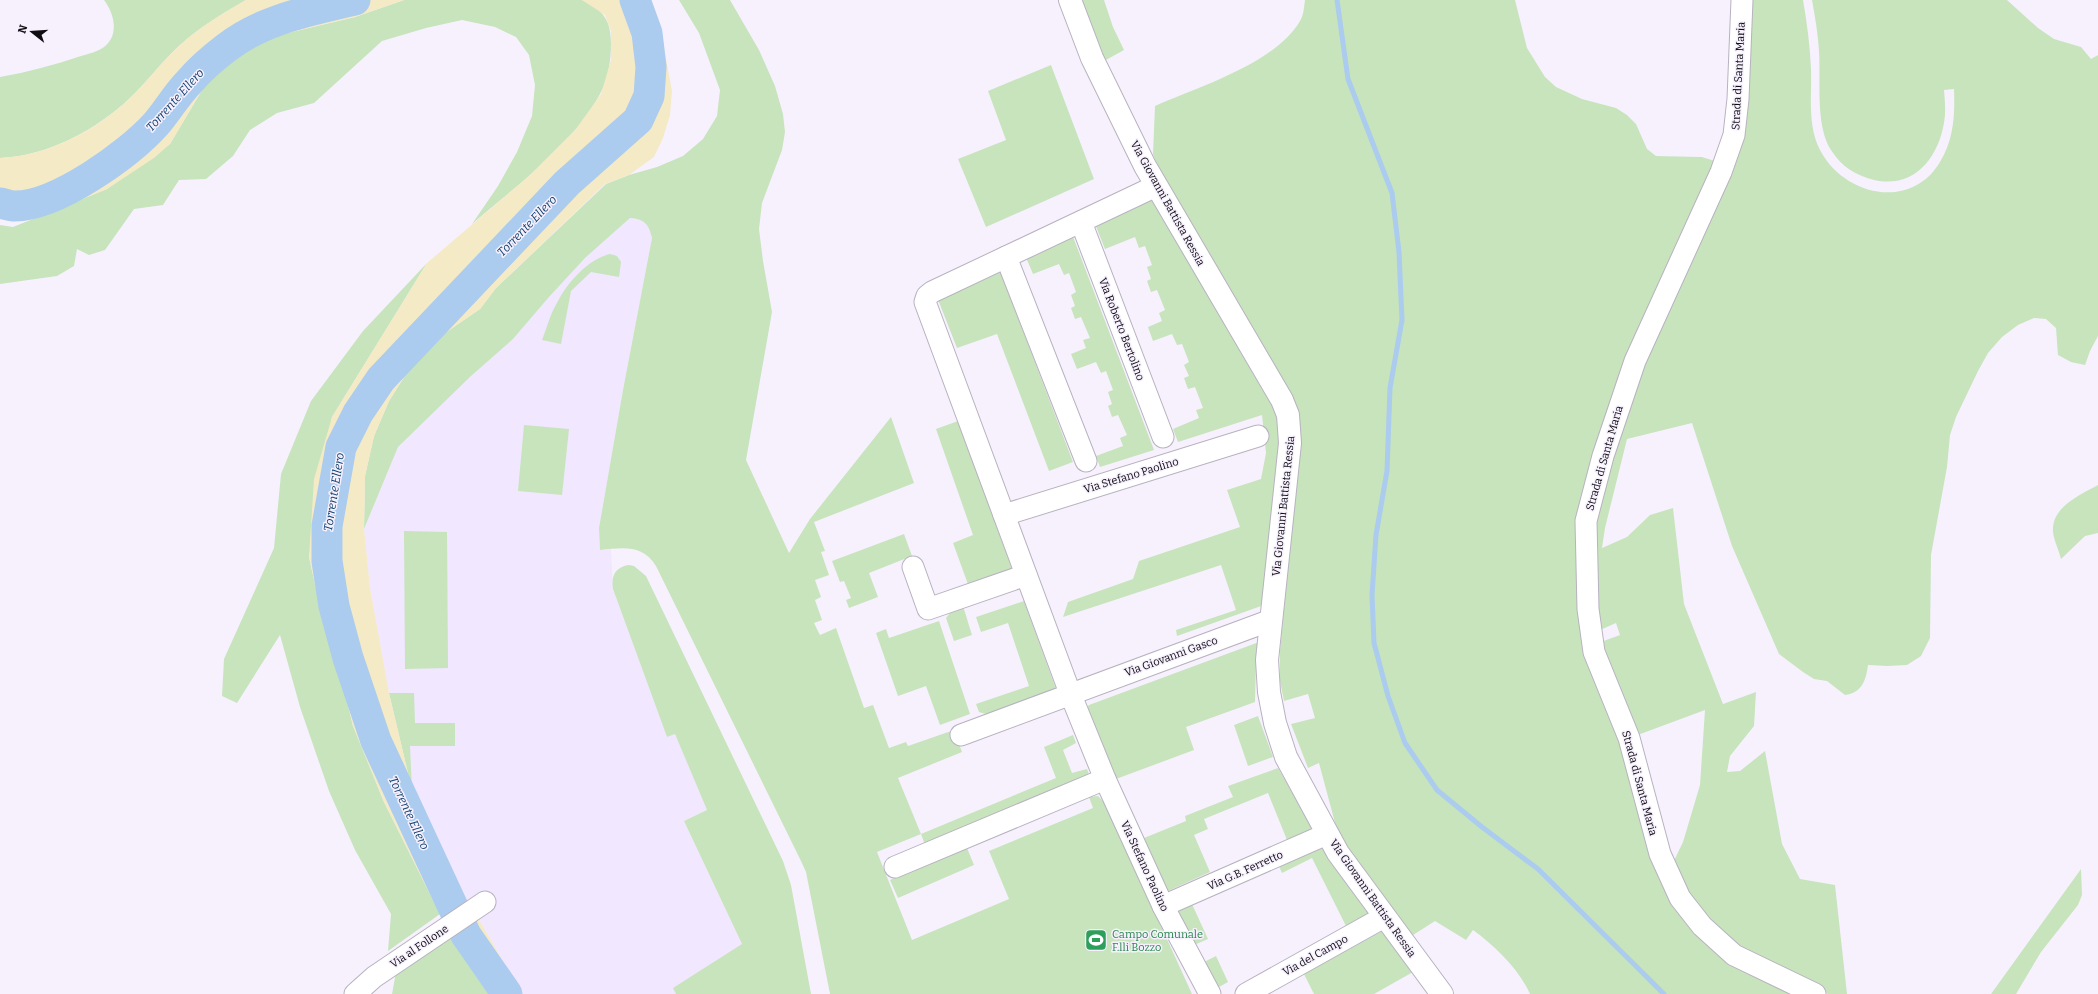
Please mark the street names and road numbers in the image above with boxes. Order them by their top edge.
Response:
street label: Strada di Santa Maria [1729,22,1748,131]
street label: Via Giovanni Battista Ressia [1128,138,1207,268]
street label: Via Roberto Bertolino [1096,276,1147,382]
street label: Strada di Santa Maria [1583,404,1626,512]
street label: Via Giovanni Battista Ressia [1270,435,1297,577]
street label: Via Stefano Paolino [1082,455,1180,496]
street label: Via Giovanni Gasco [1123,634,1219,679]
street label: Strada di Santa Maria [1619,729,1660,837]
street label: Via Stefano Paolino [1118,819,1171,914]
street label: Via Giovanni Battista Ressia [1327,837,1418,960]
street label: Via G.B. Ferretto [1205,848,1285,893]
street label: Via al Follone [388,922,451,971]
street label: Via del Campo [1280,932,1350,979]

